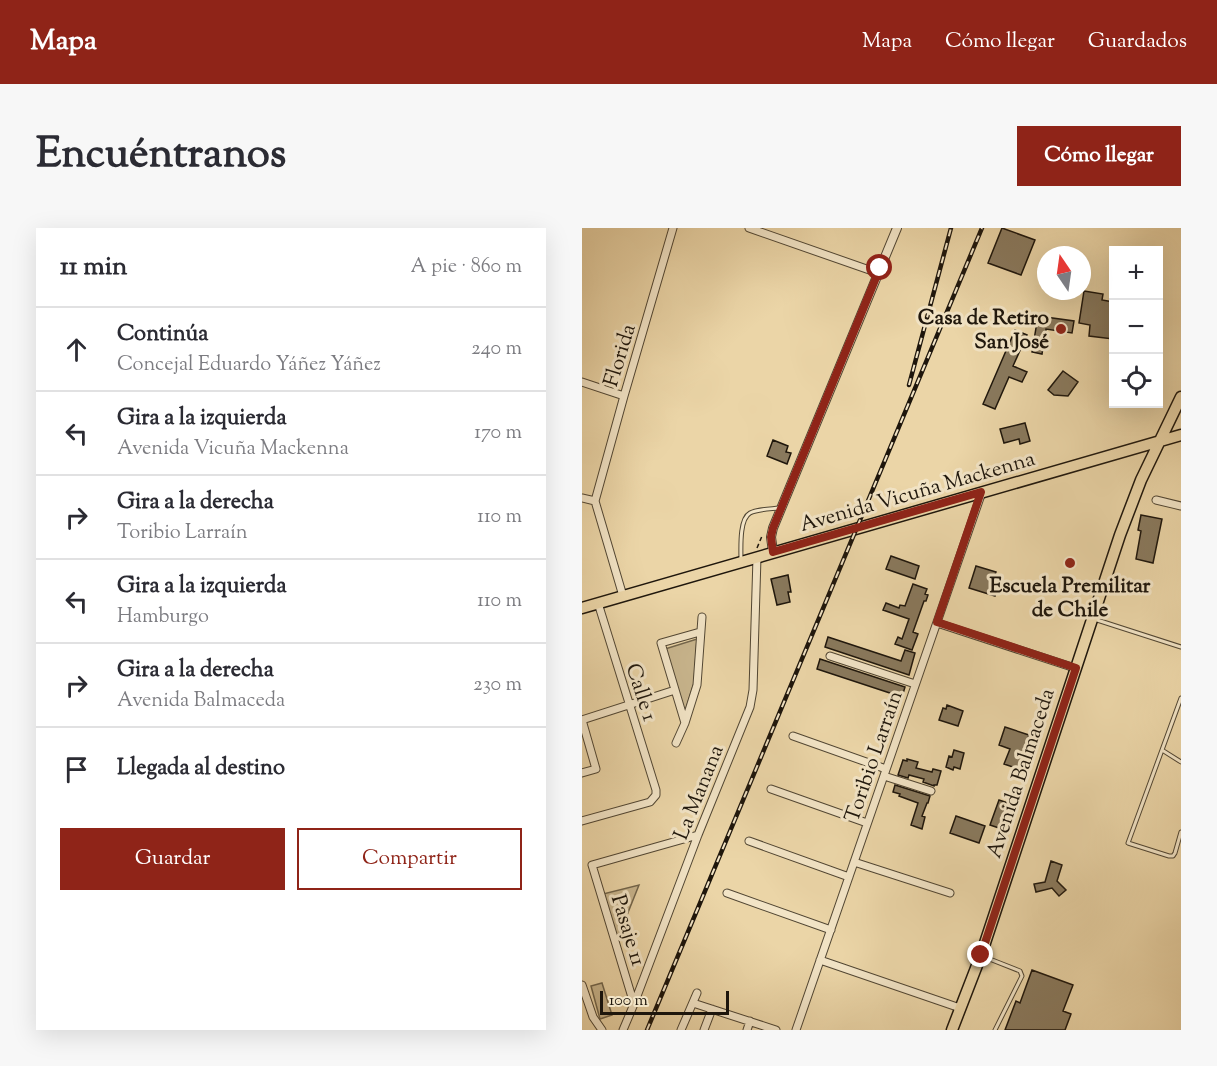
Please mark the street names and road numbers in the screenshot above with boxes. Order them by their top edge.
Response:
street label: Florida [597,320,645,391]
street label: Avenida Vicuña Mackenna [796,445,1039,541]
street label: Calle 1 [617,660,664,725]
street label: Avenida Balmaceda [980,685,1064,862]
street label: Toribio Larraín [838,687,911,826]
street label: La Manana [667,740,733,845]
street label: Pasaje 11 [602,891,652,970]

